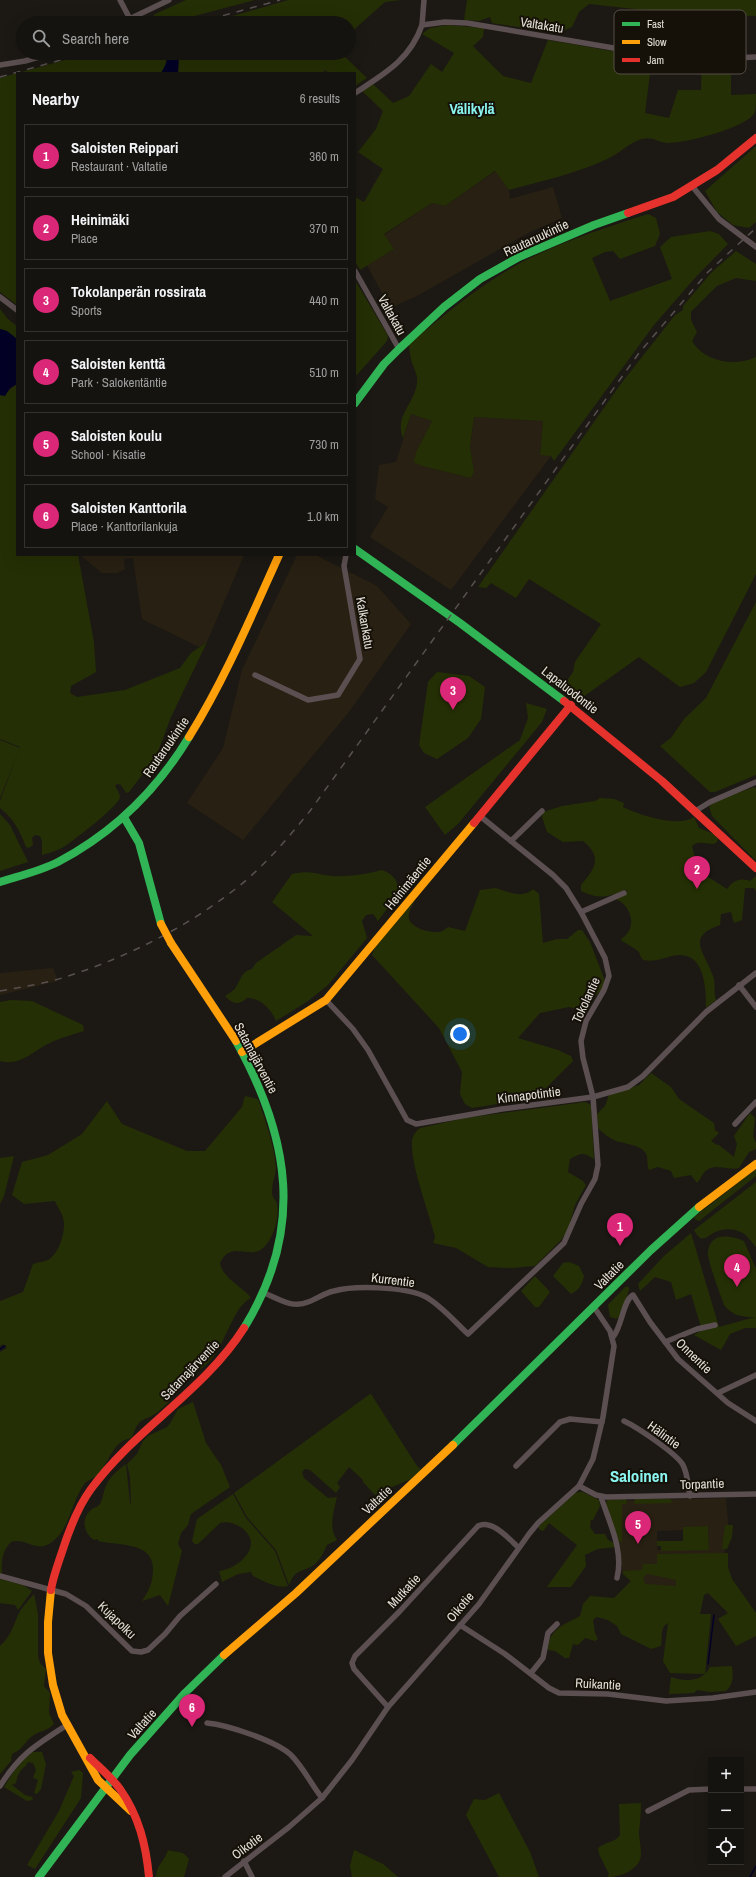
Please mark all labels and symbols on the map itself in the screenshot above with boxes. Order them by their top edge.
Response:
legend [614,10,746,74]
street label: Valtakatu [519,13,565,37]
text: Fast [647,17,665,31]
text: Slow [647,35,667,49]
text: Jam [647,53,664,67]
district label: Välikylä [449,98,495,119]
street label: Rautaruukintie [501,215,571,260]
street label: Valtakatu [374,292,410,338]
street label: Kalkankatu [352,596,378,651]
street label: Lapaluodontie [538,662,602,718]
pin: 3 [440,677,466,710]
street label: Rautaruukintie [139,713,193,781]
street label: Heinimäentie [381,853,435,913]
pin: 2 [684,856,710,889]
street label: Tokolantie [568,974,604,1026]
street label: Satamajärventie [230,1020,282,1096]
your location [450,1024,470,1044]
street label: Kinnapotintie [496,1083,562,1107]
pin: 1 [607,1213,633,1246]
pin: 4 [724,1254,750,1287]
street label: Valtatie [590,1256,628,1294]
street label: Kurrentie [370,1269,416,1291]
street label: Onnentie [672,1335,716,1377]
street label: Satamajärventie [157,1336,223,1404]
street label: Hälintie [644,1417,684,1453]
district label: Saloinen [610,1464,668,1487]
street label: Torpantie [679,1475,725,1493]
street label: Valtatie [358,1482,396,1518]
pin: 5 [625,1511,651,1544]
street label: Mutkatie [384,1570,424,1612]
street label: Oikotie [442,1588,478,1626]
street label: Kujapolku [94,1598,140,1642]
street label: Ruikantie [575,1674,621,1694]
pin: 6 [179,1694,205,1727]
street label: Valtatie [124,1705,160,1743]
street label: Oikotie [228,1829,266,1863]

